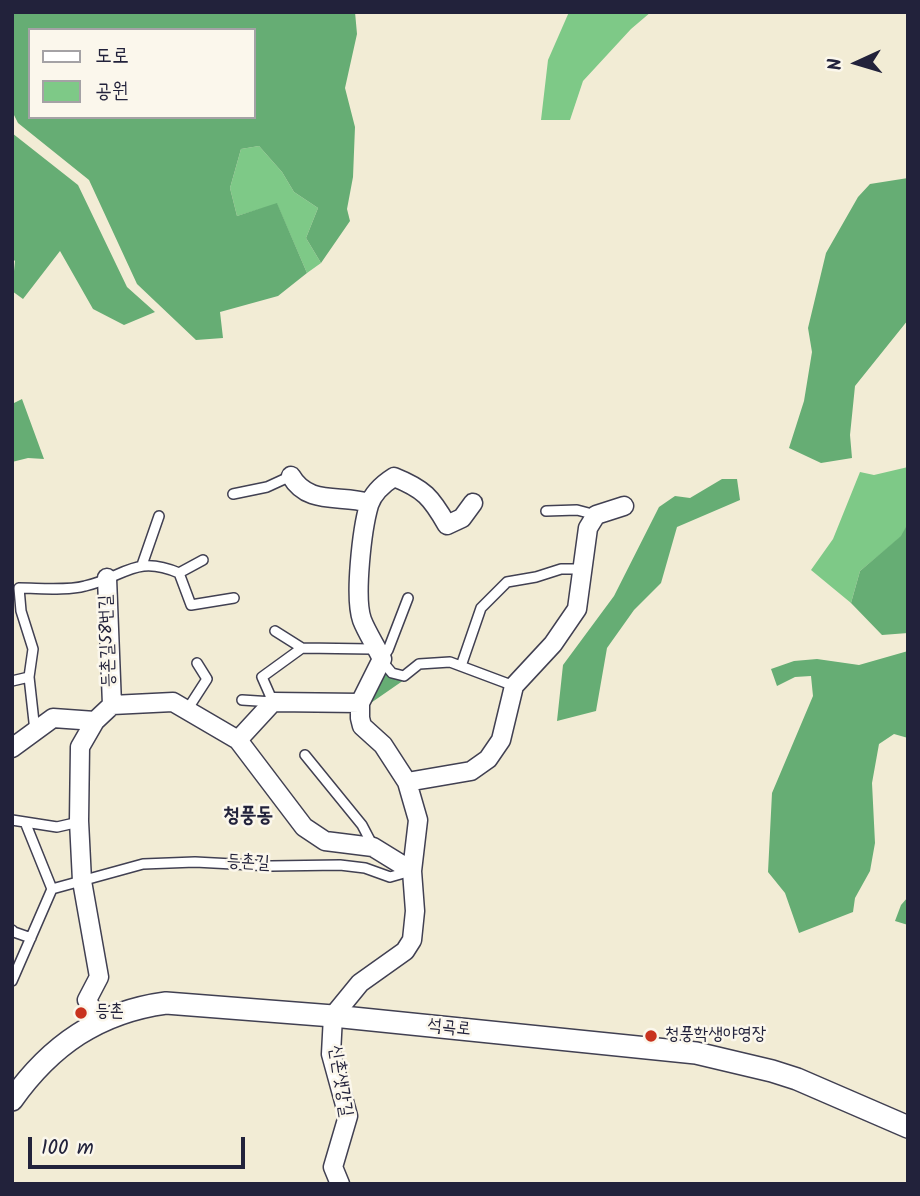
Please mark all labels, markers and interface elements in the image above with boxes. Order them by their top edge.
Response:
legend [28,28,256,119]
north arrow [822,28,892,98]
text: 도로 [95,40,129,73]
text: N [821,57,851,71]
text: 공원 [95,75,129,108]
street label: 등촌길58번길 [97,594,121,688]
district label: 청풍동 [223,804,273,830]
street label: 등촌길 [226,852,270,876]
place label: 등촌 [95,1002,124,1024]
marker: 등촌 [73,1005,89,1021]
street label: 석곡로 [426,1016,472,1042]
place label: 청풍학생야영장 [665,1025,766,1047]
marker: 청풍학생야영장 [643,1028,659,1044]
street label: 신촌샛강길 [323,1044,355,1118]
scale bar [32,1122,248,1166]
text: 100 m [41,1132,94,1165]

